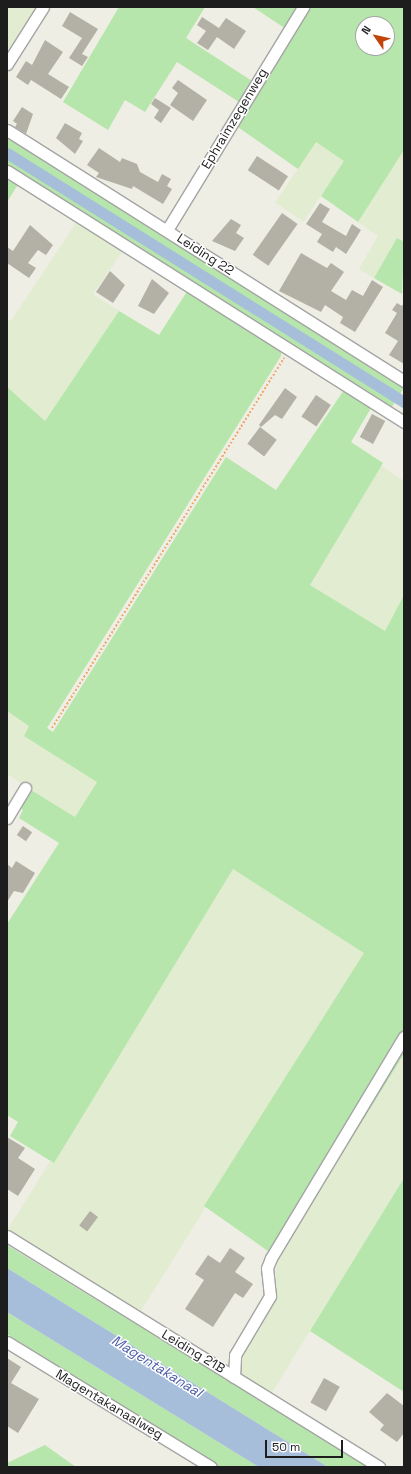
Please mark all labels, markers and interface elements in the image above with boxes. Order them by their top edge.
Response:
north arrow [355,16,395,56]
text: N [358,23,374,37]
street label: Ephraimzegenweg [199,66,271,172]
street label: Leiding 22 [174,231,236,279]
street label: Leiding 21B [159,1327,227,1377]
water label: Magentakanaal [109,1331,205,1401]
street label: Magentakanaalweg [52,1367,166,1443]
scale bar [267,1432,345,1458]
text: 50 m [272,1439,300,1455]

